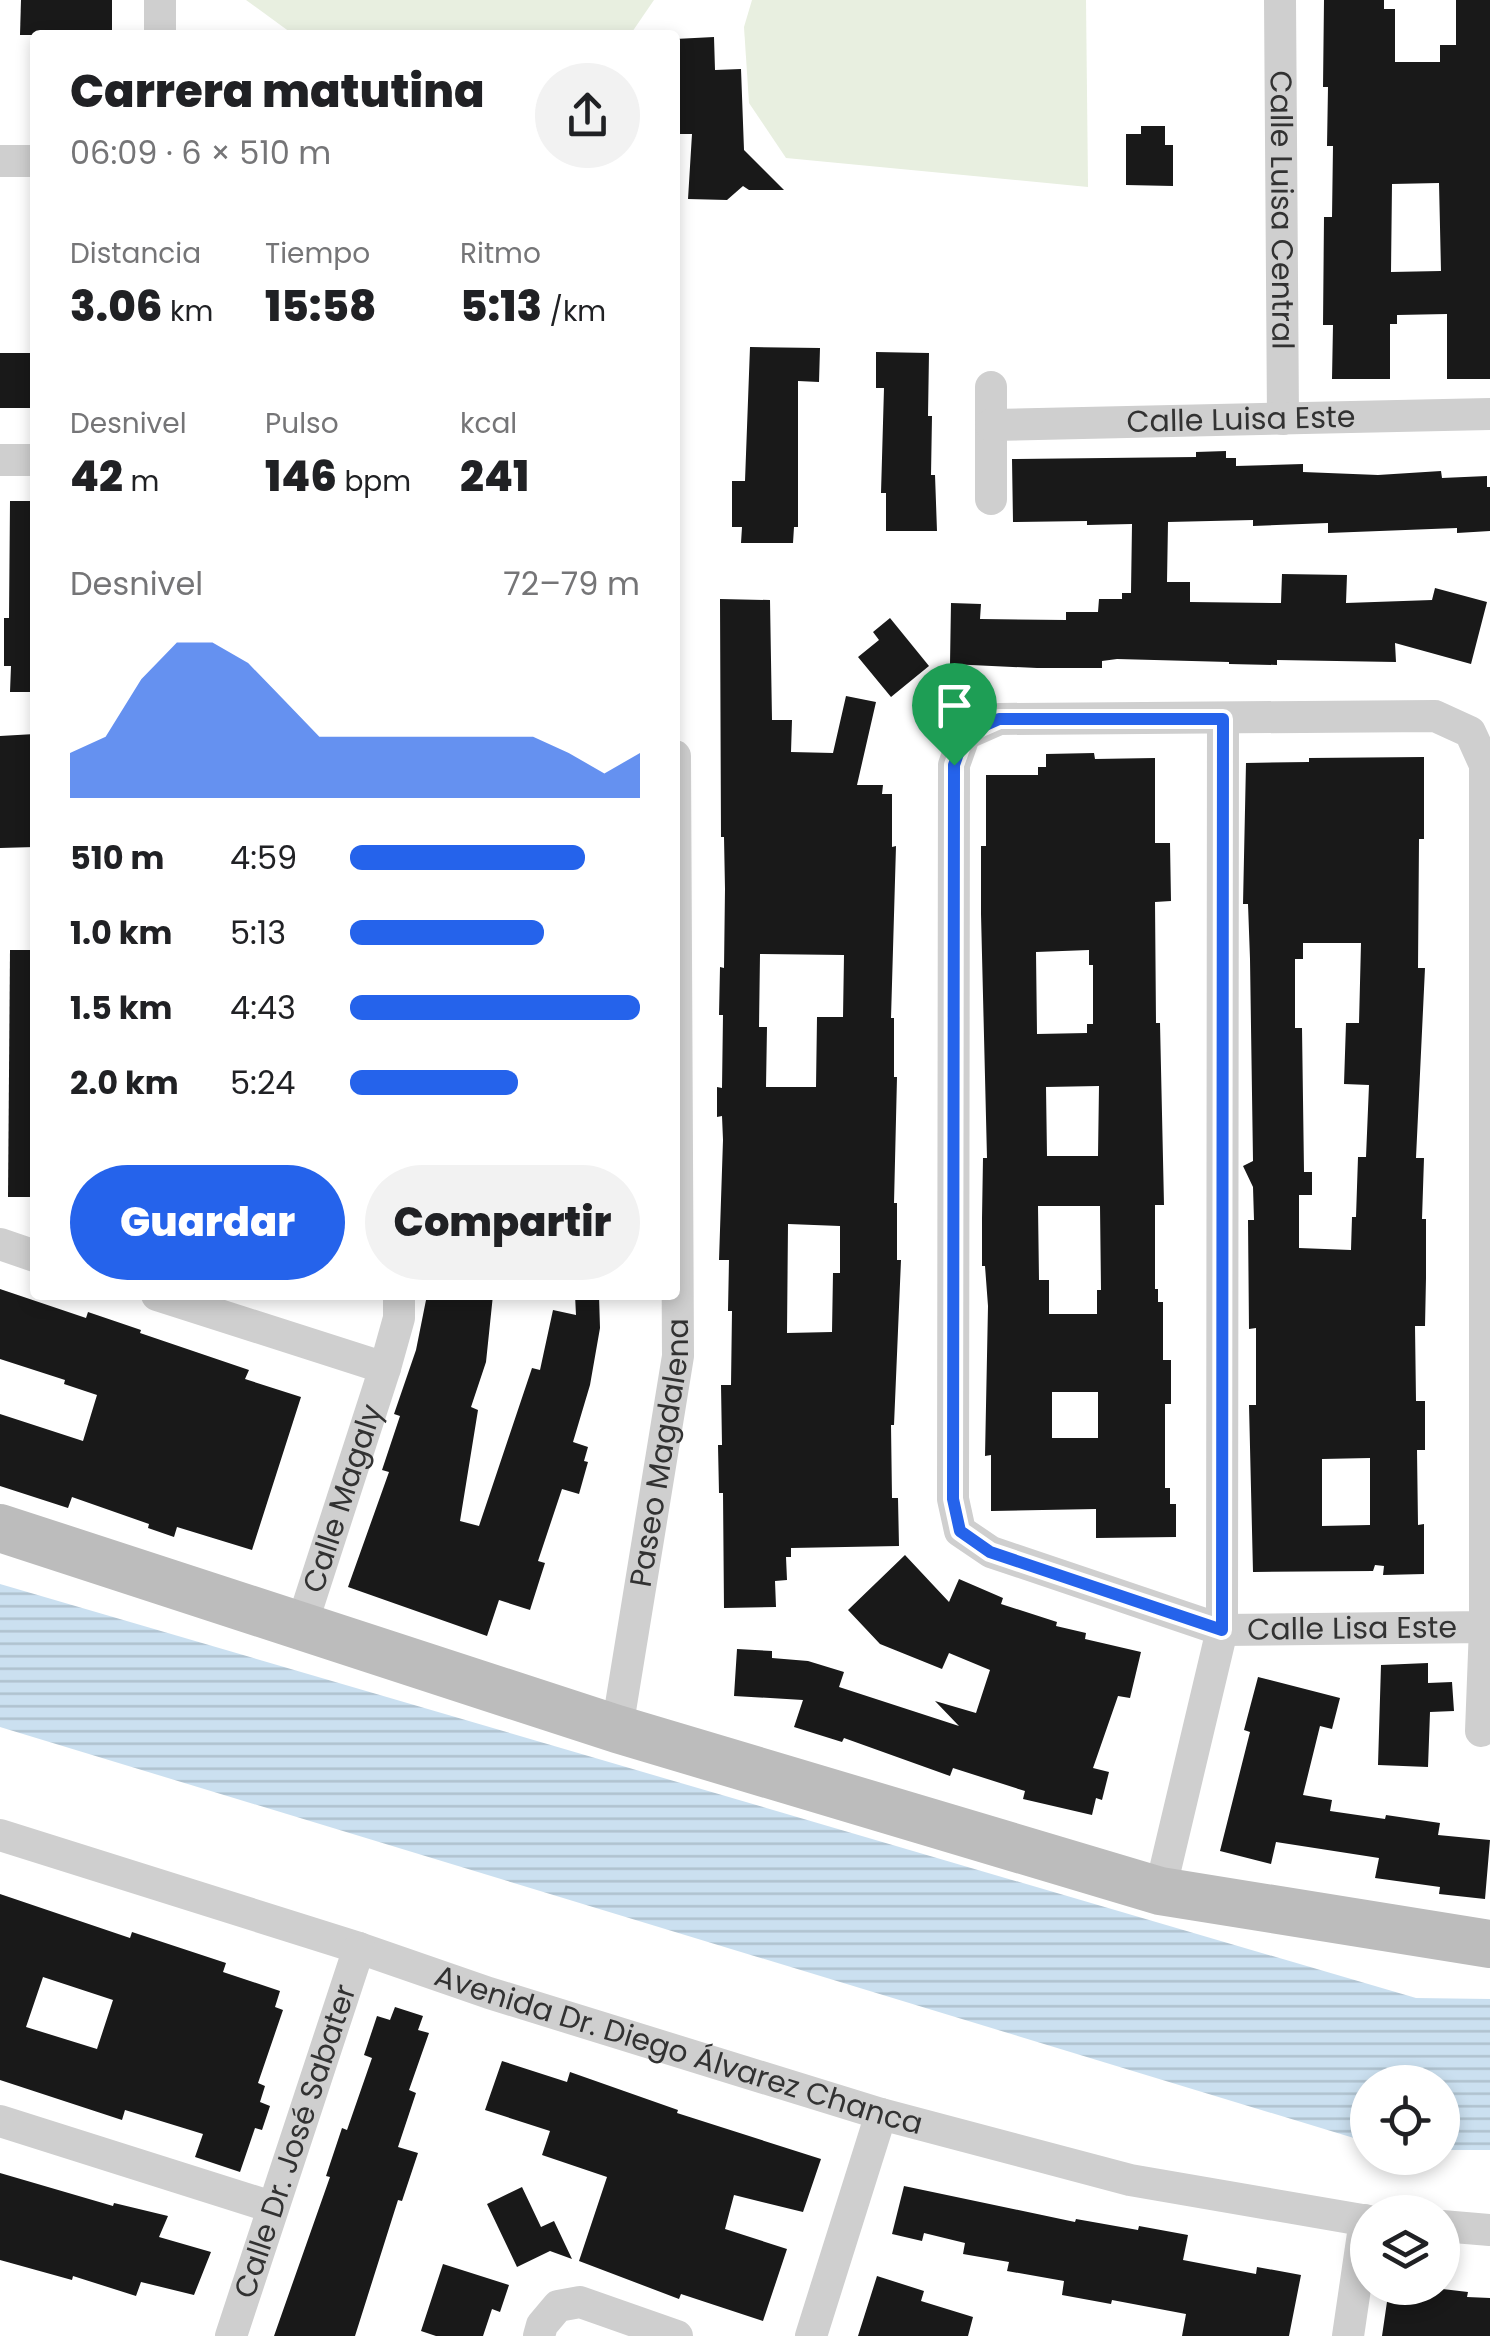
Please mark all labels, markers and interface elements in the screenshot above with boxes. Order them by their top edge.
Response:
text: Carrera matutina [70,60,485,123]
button: share [535,63,640,168]
street label: Calle Luisa Central [1260,70,1305,350]
text: 06:09 · 6 × 510 m [70,130,331,175]
text: Distancia [70,234,201,273]
text: Tiempo [265,234,370,273]
text: Ritmo [460,234,541,273]
text: 3.06 [70,277,163,336]
text: 15:58 [265,277,376,336]
text: 5:13 [460,277,542,336]
text: km [163,292,213,331]
text: /km [542,292,606,331]
street label: Calle Luisa Este [1126,395,1356,443]
text: Desnivel [70,404,187,443]
text: Pulso [265,404,339,443]
text: kcal [460,404,517,443]
text: 42 [70,447,123,506]
text: 146 [265,447,337,506]
text: 241 [460,447,529,506]
text: m [123,462,159,501]
text: bpm [337,462,411,501]
text: Desnivel [70,561,203,606]
text: 72–79 m [503,561,640,606]
pin [912,663,997,766]
icon: arrive [927,678,982,733]
text: 510 m [70,835,164,880]
text: 4:59 [230,835,297,880]
text: 1.0 km [70,910,172,955]
text: 5:13 [230,910,286,955]
text: 1.5 km [70,985,172,1030]
text: 4:43 [230,985,296,1030]
text: 2.0 km [70,1060,179,1105]
text: 5:24 [230,1060,295,1105]
button: Guardar [70,1165,345,1280]
button: Compartir [365,1165,640,1280]
street label: Paseo Magdalena [619,1318,699,1590]
street label: Calle Magaly [292,1399,393,1598]
street label: Calle Lisa Este [1247,1605,1457,1651]
street label: Avenida Dr. Diego Álvarez Chanca [429,1954,928,2145]
street label: Calle Dr. José Sabater [223,1979,367,2304]
map controls [1350,2065,1460,2305]
button: locate [1350,2065,1460,2175]
button: layers [1350,2195,1460,2305]

